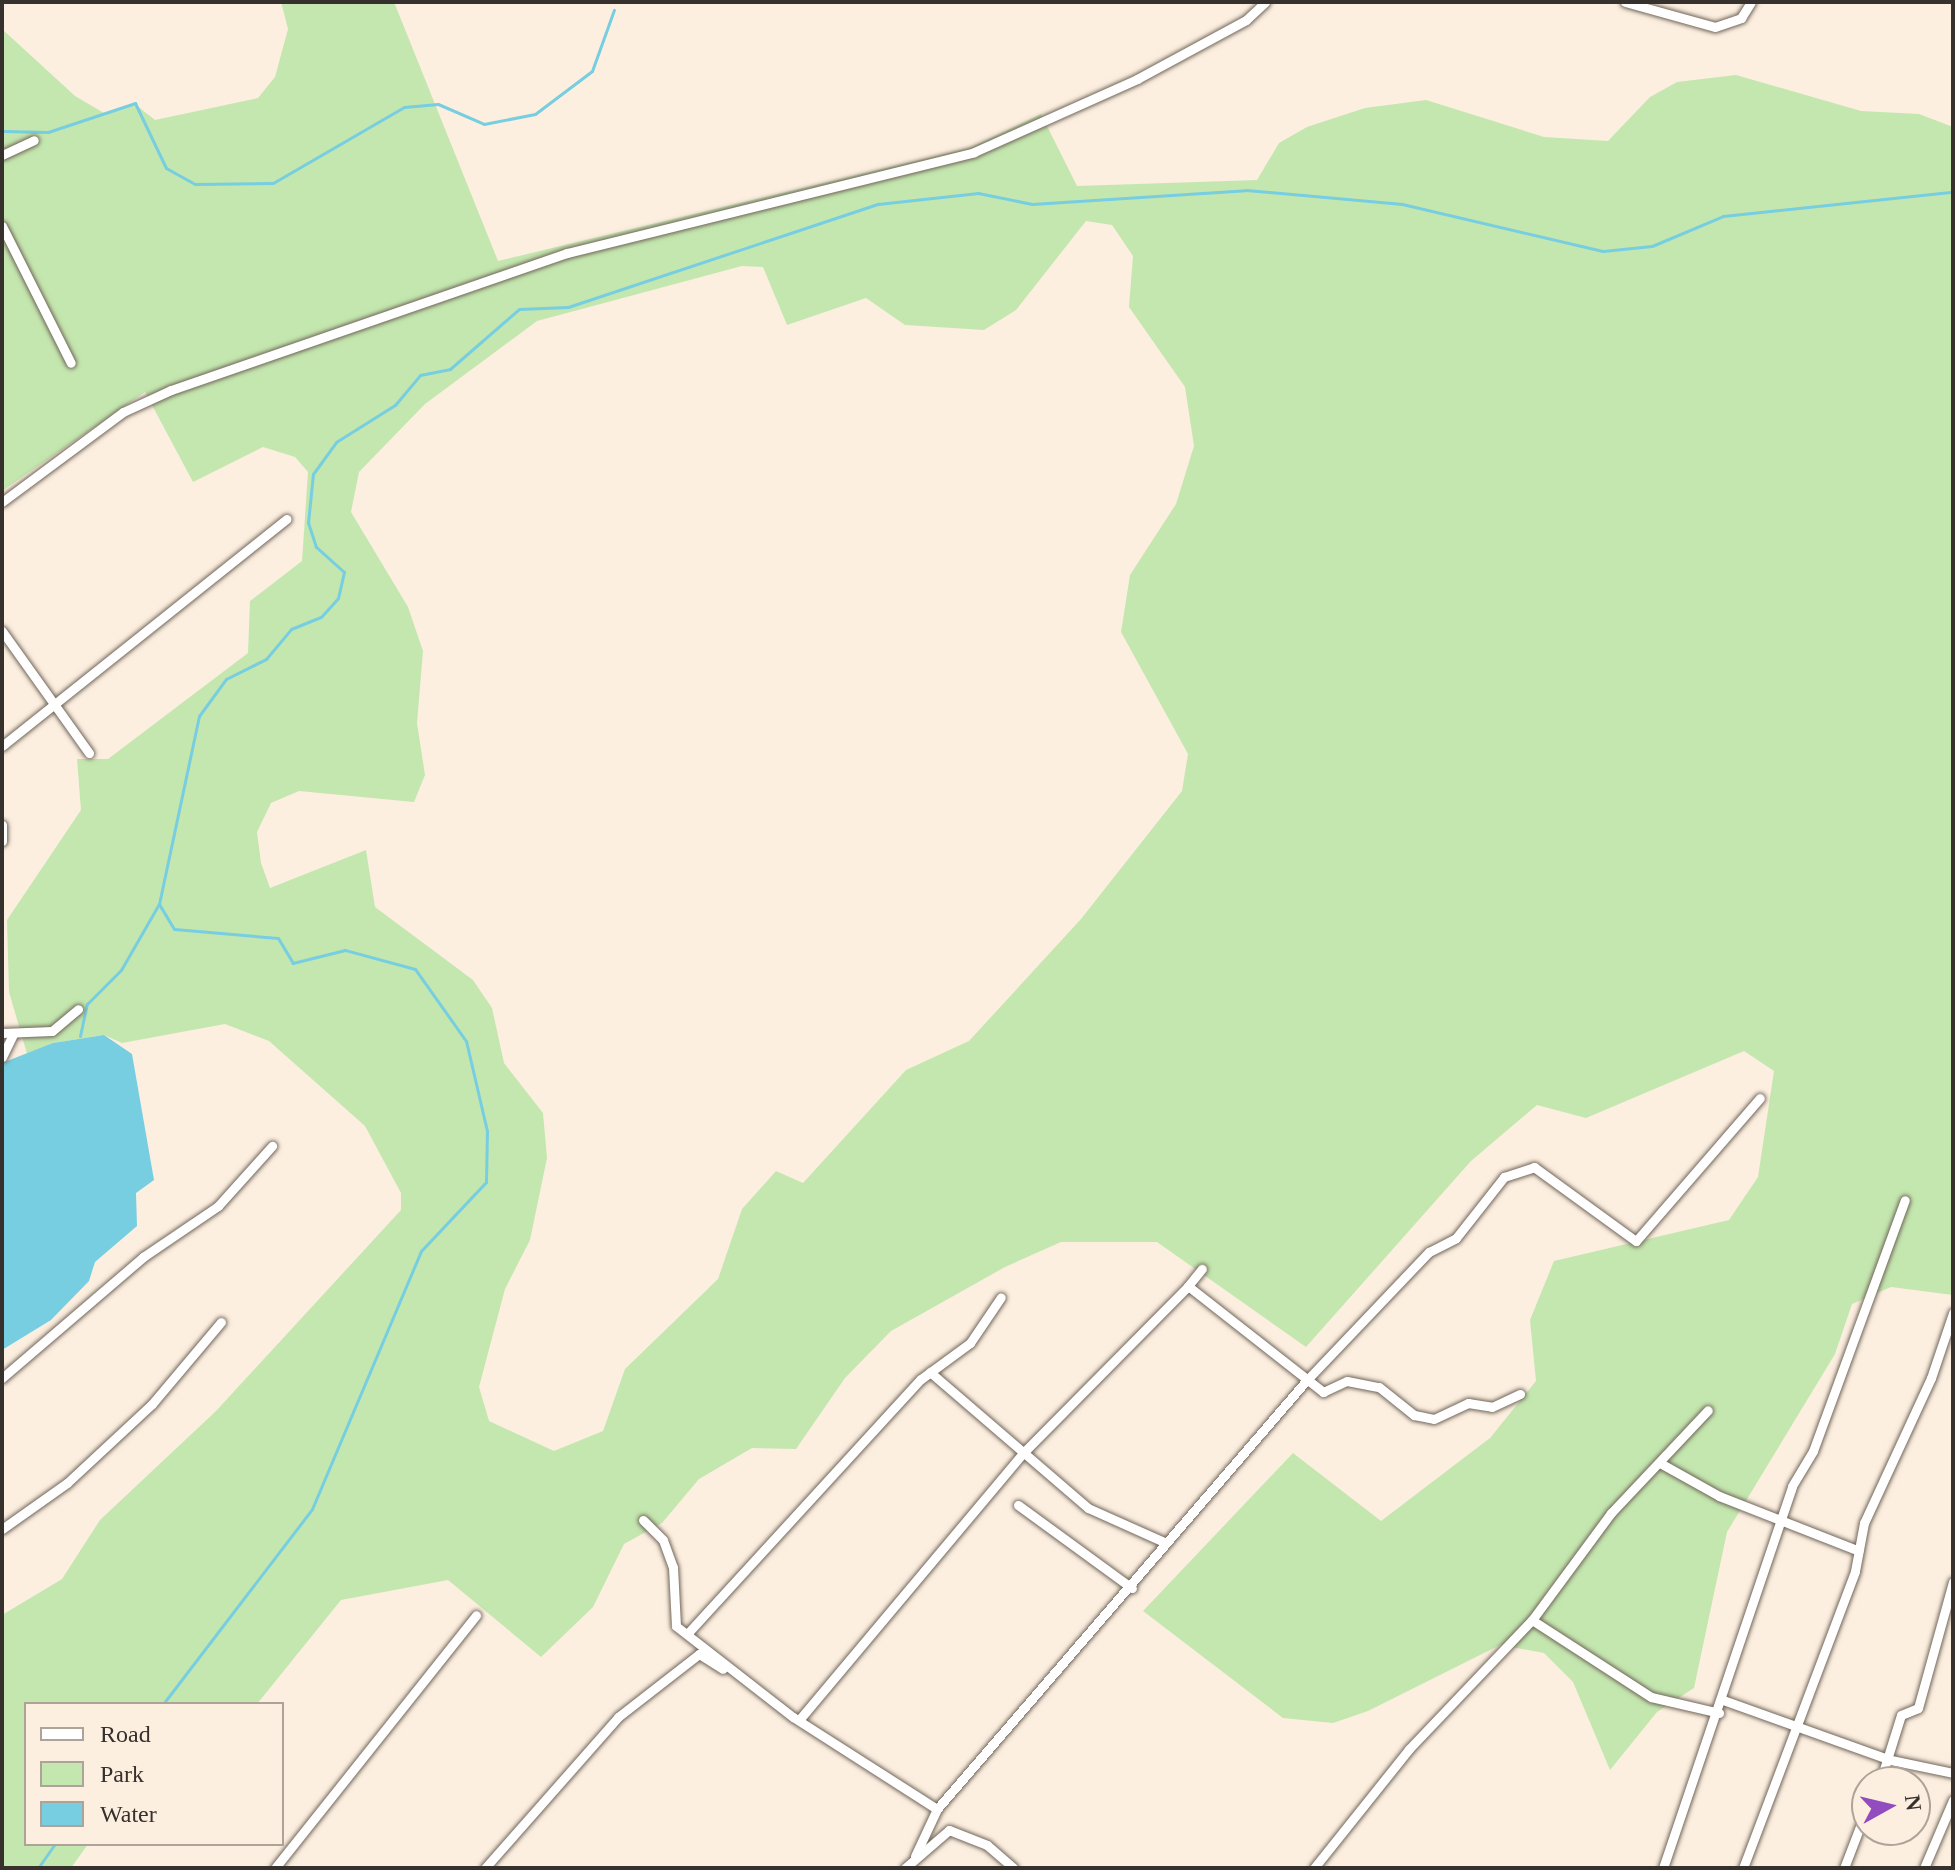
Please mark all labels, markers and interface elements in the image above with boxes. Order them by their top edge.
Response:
legend [24,1702,284,1846]
text: Road [100,1721,151,1747]
text: Park [100,1761,144,1787]
north arrow [1851,1766,1931,1846]
text: N [1900,1793,1927,1812]
text: Water [100,1801,157,1827]

